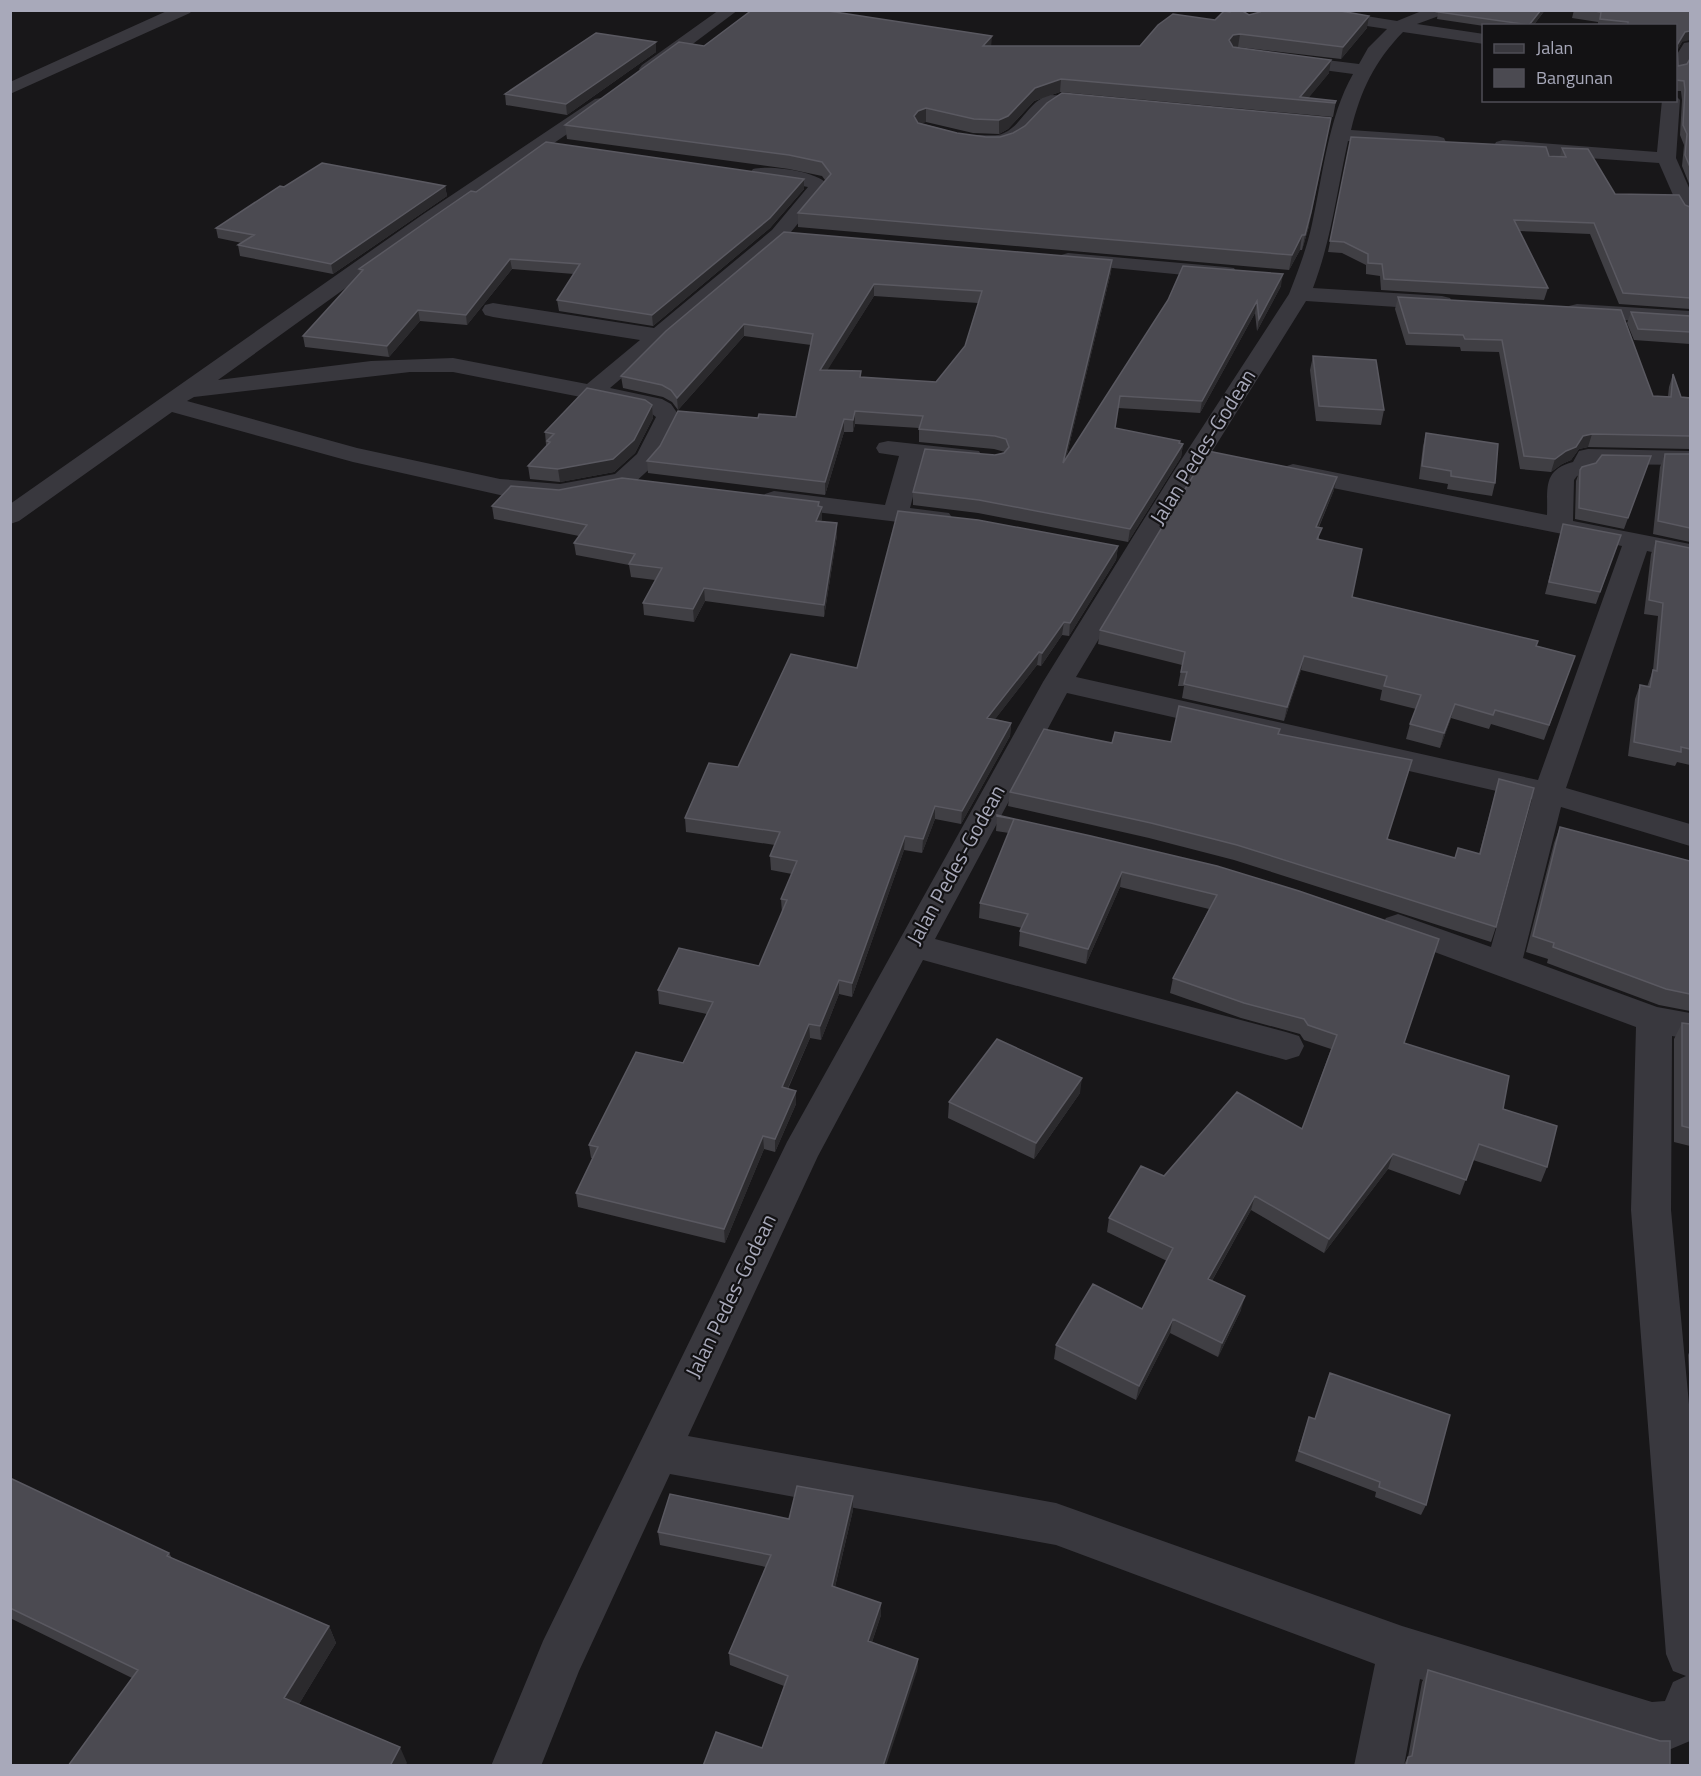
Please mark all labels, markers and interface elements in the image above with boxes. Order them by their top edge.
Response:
legend [1482,24,1677,102]
text: Jalan [1536,34,1573,61]
text: Bangunan [1536,64,1613,91]
street label: Jalan Pedes-Godean [1141,362,1263,531]
street label: Jalan Pedes-Godean [898,779,1012,950]
street label: Jalan Pedes-Godean [677,1208,784,1383]

